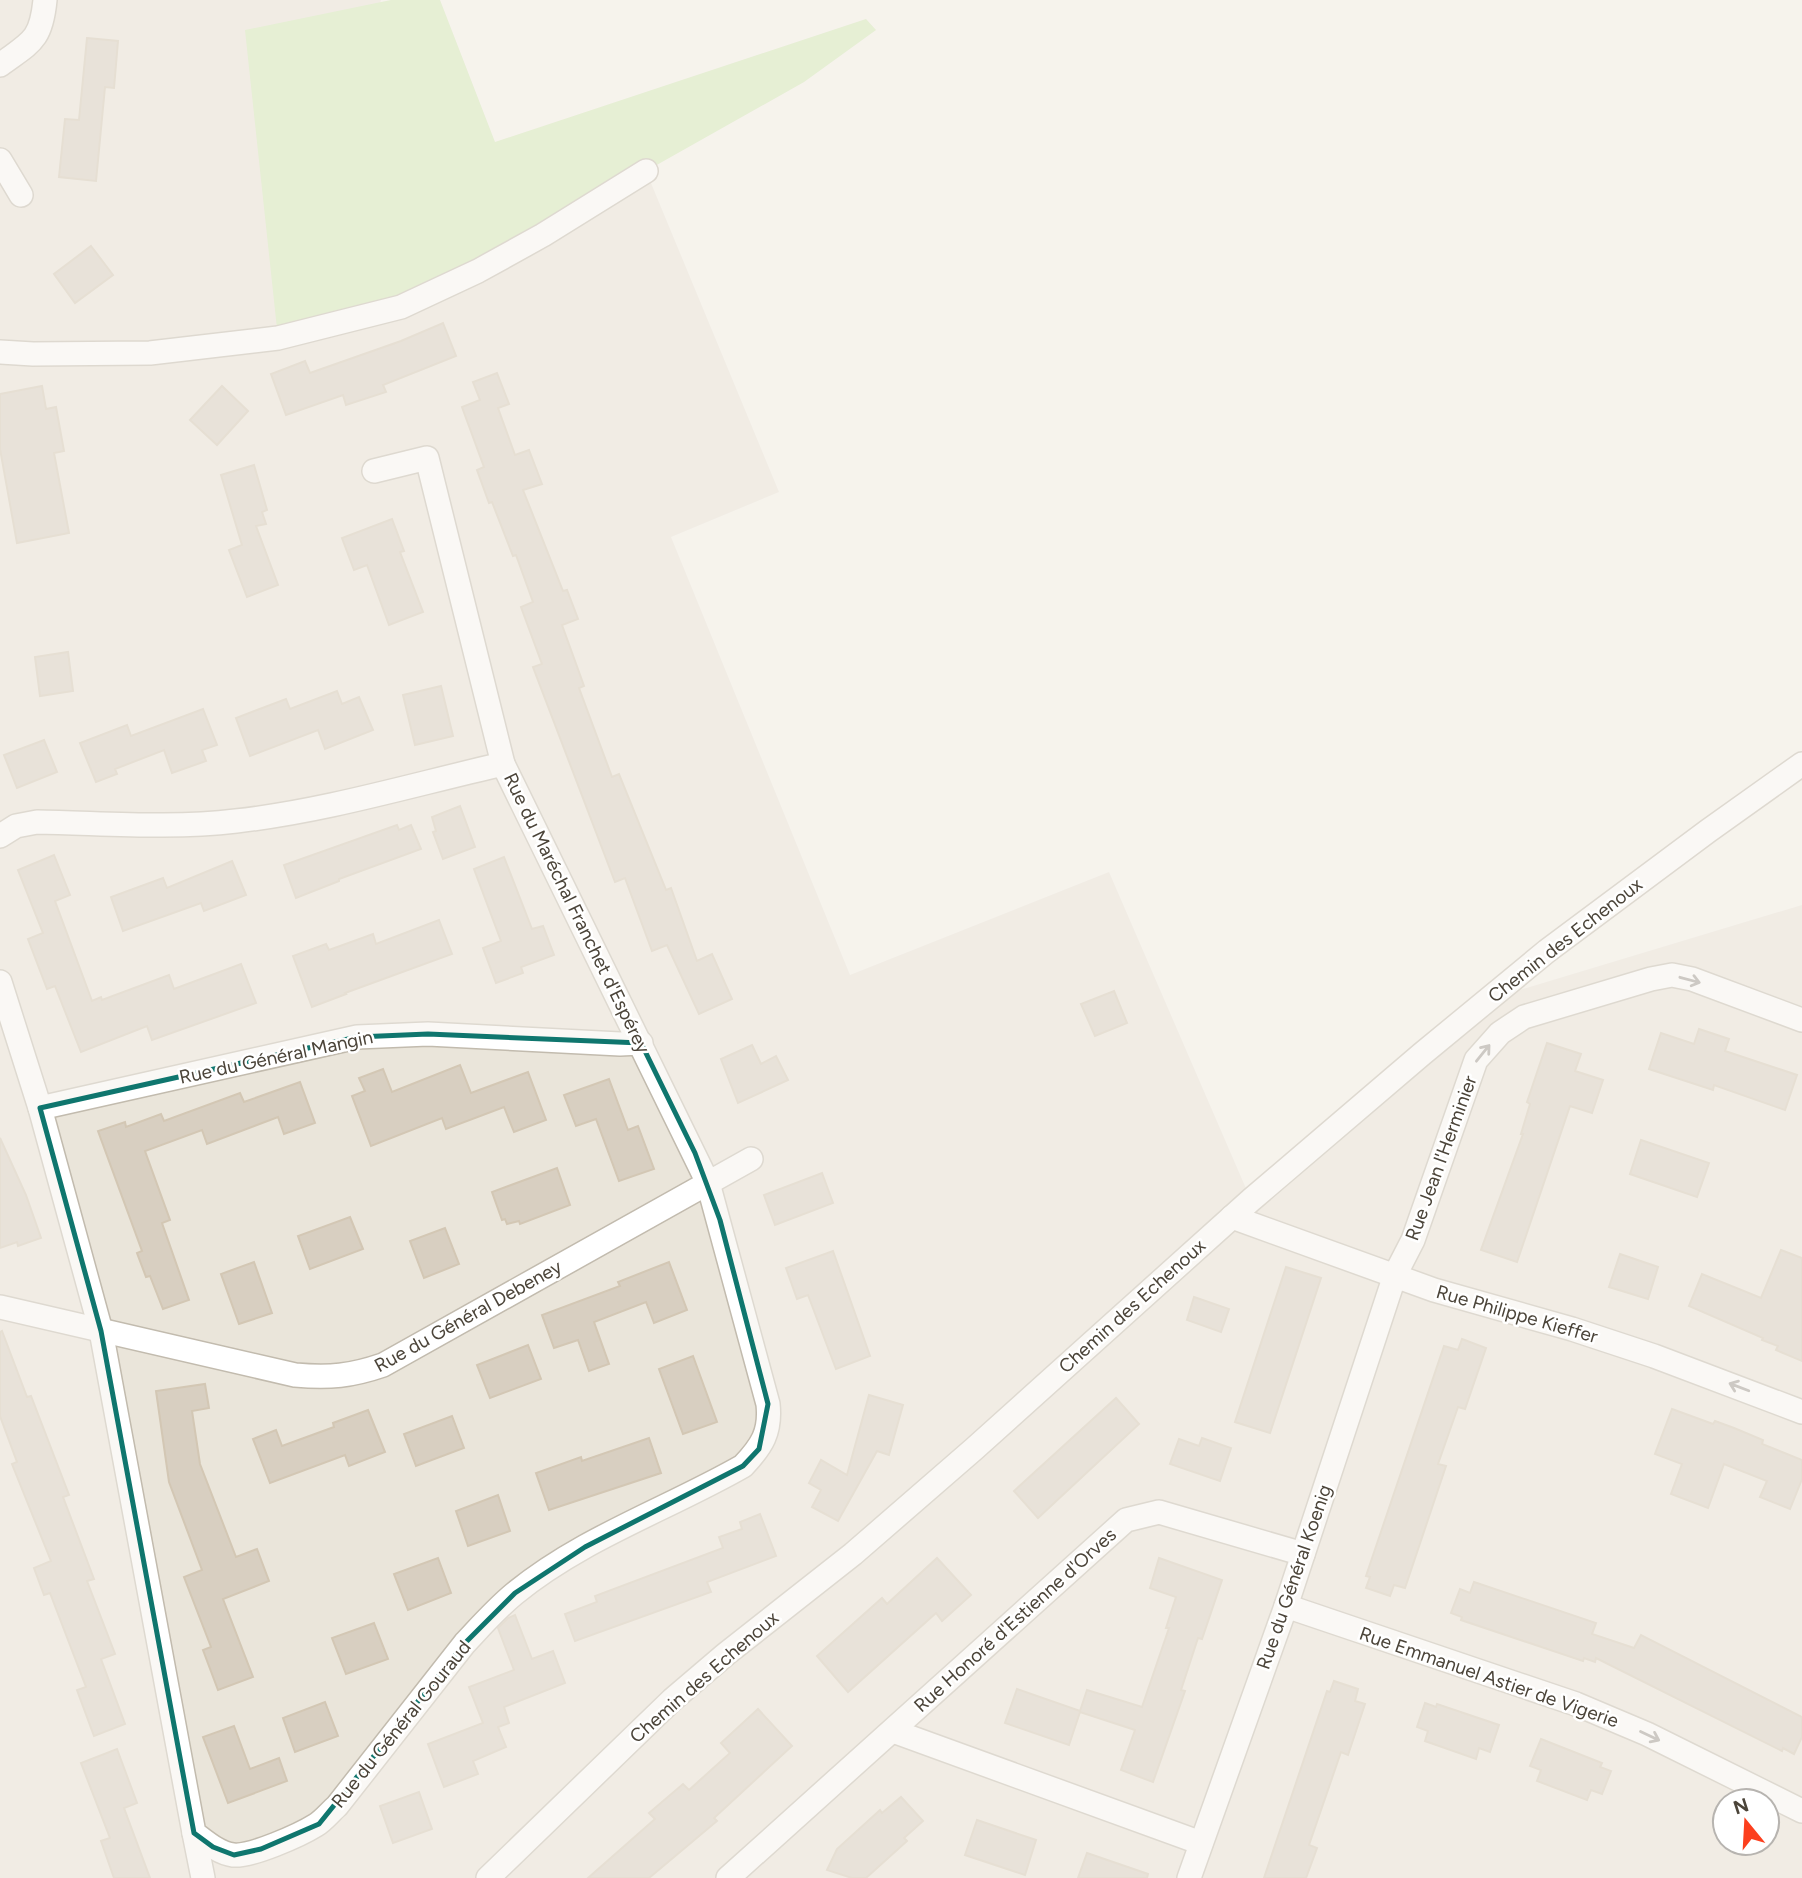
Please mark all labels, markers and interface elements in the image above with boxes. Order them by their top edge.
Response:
street label: Rue du Maréchal Franchet d'Espérey [499,769,655,1057]
street label: Chemin des Echenoux [1483,873,1647,1007]
one-way arrow [1679,974,1701,987]
street label: Rue du Général Mangin [177,1025,375,1089]
one-way arrow [1475,1044,1491,1062]
street label: Rue Jean l'Herminier [1400,1072,1482,1244]
street label: Chemin des Echenoux [1054,1234,1210,1378]
street label: Rue du Général Debeney [370,1255,566,1377]
street label: Rue Philippe Kieffer [1434,1280,1601,1348]
one-way arrow [1728,1380,1750,1392]
street label: Rue du Général Koenig [1252,1482,1336,1672]
street label: Rue Honoré d'Estienne d'Orves [909,1523,1121,1717]
street label: Chemin des Echenoux [625,1606,783,1748]
street label: Rue Emmanuel Astier de Vigerie [1356,1622,1622,1732]
street label: Rue du Général Gouraud [326,1636,476,1812]
one-way arrow [1639,1730,1660,1743]
north arrow [1711,1787,1781,1857]
text: N [1730,1793,1751,1820]

